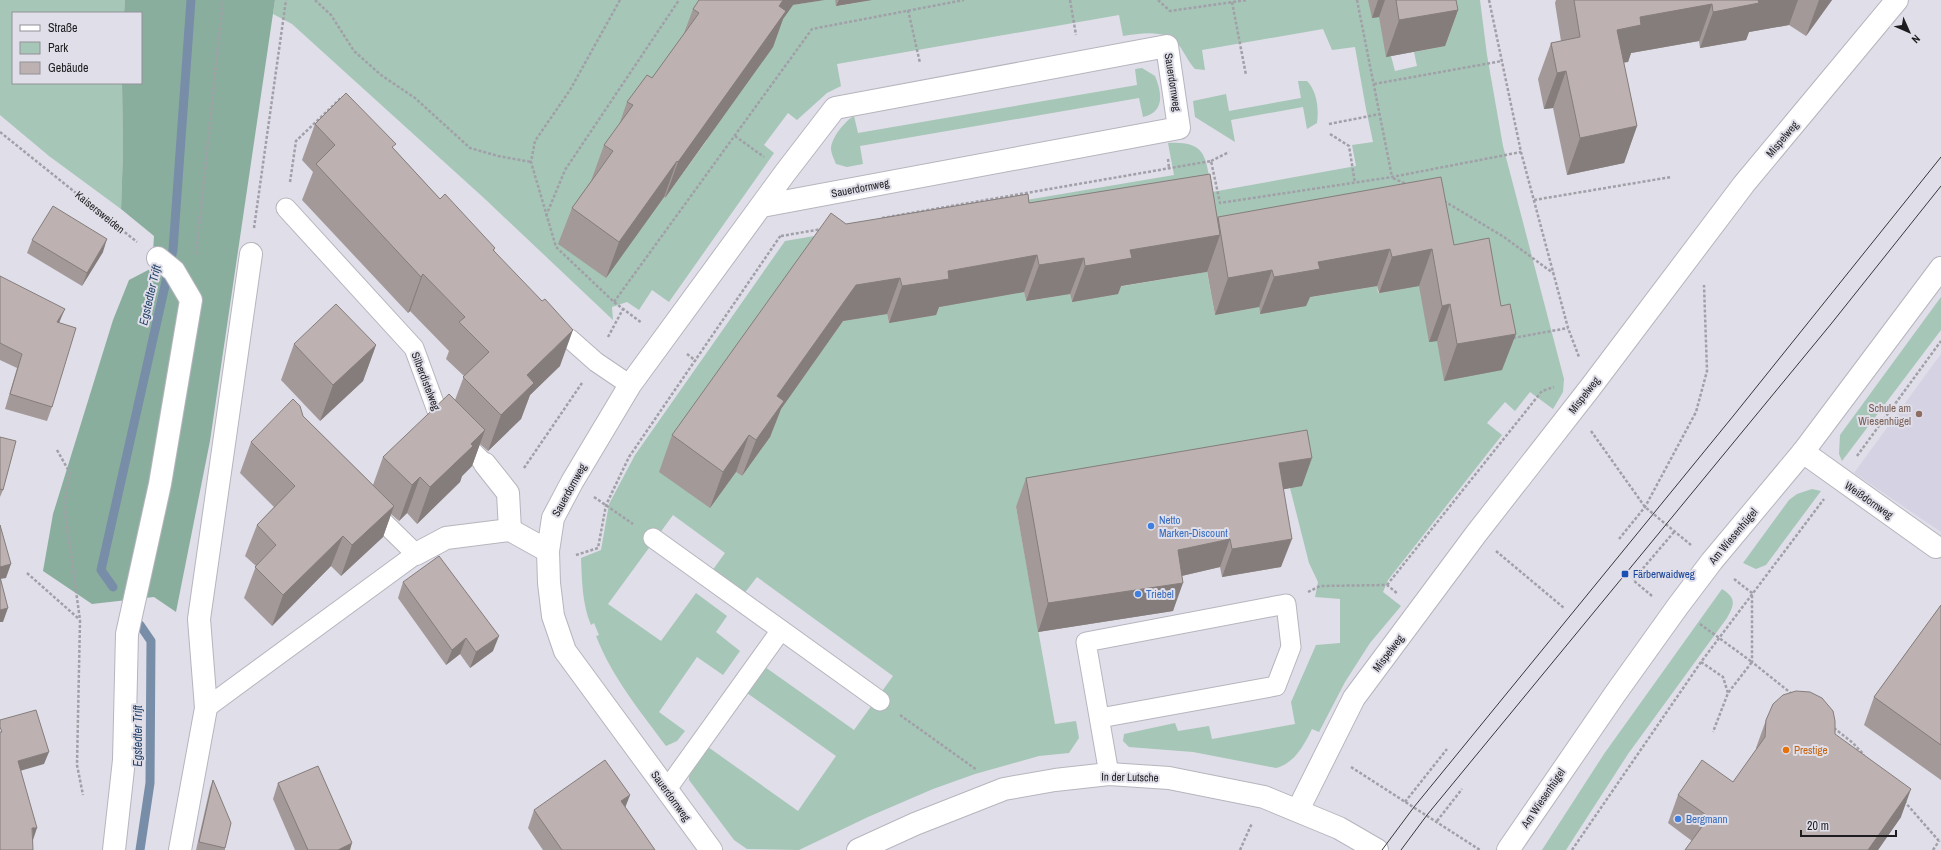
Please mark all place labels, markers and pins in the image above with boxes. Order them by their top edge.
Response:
place label: Schule am Wiesenhügel [1858,401,1911,428]
marker: Schule am Wiesenhügel [1914,409,1924,419]
place label: Netto Marken-Discount [1159,513,1228,540]
marker: Netto Marken-Discount [1146,521,1156,531]
place label: Färberwaidweg [1633,567,1695,581]
marker: Färberwaidweg [1620,569,1630,579]
place label: Triebel [1146,587,1174,601]
marker: Triebel [1133,589,1143,599]
place label: Prestige [1794,743,1828,757]
marker: Prestige [1781,745,1791,755]
place label: Bergmann [1686,812,1728,826]
marker: Bergmann [1673,814,1683,824]

